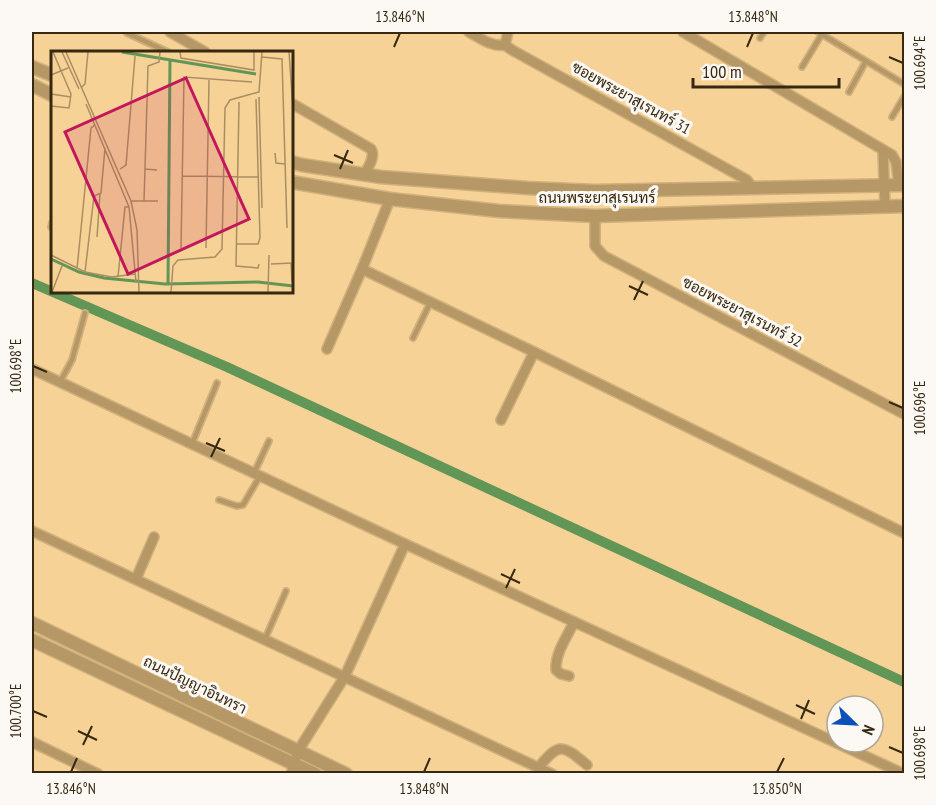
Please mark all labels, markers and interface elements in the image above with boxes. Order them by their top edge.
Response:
text: 13.846°N [375,7,425,26]
text: 13.848°N [728,7,778,26]
text: 100.694°E [910,36,929,90]
inset map [51,51,292,292]
scale bar [693,51,838,89]
street label: ซอยพระยาสุเรนทร์ 31 [568,57,694,140]
text: 100 m [702,60,742,83]
street label: ถนนพระยาสุเรนทร์ [538,188,656,209]
street label: ซอยพระยาสุเรนทร์ 32 [678,272,805,353]
text: 100.698°E [6,339,25,393]
text: 100.696°E [910,381,929,435]
street label: ถนนปัญญาอินทรา [140,651,250,718]
text: 100.700°E [6,684,25,738]
north arrow [825,694,885,754]
text: N [858,722,880,738]
text: 100.698°E [910,726,929,780]
text: 13.846°N [46,779,96,798]
text: 13.848°N [399,779,449,798]
text: 13.850°N [752,779,802,798]

